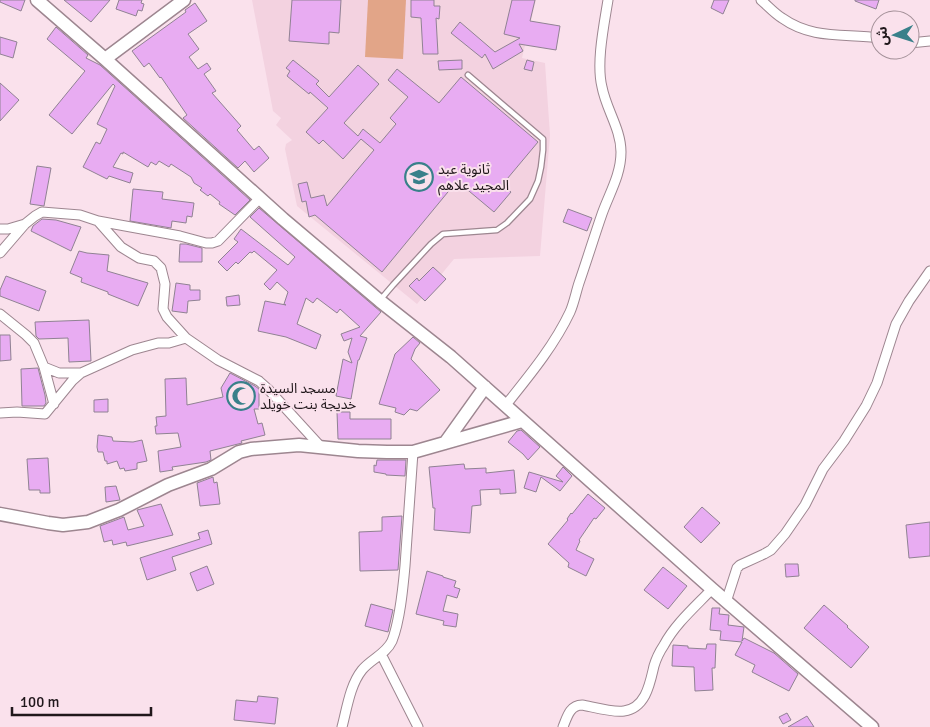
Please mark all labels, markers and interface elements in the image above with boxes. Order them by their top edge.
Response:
north arrow [870,10,920,60]
text: ش [873,26,892,46]
place label: ثانوية عبد المجيد علاهم [438,161,509,196]
school or university icon: ثانوية عبد المجيد علاهم [404,162,434,192]
place label: مسجد السيدة خديجة بنت خويلد [260,380,356,413]
mosque icon: مسجد السيدة خديجة بنت خويلد [226,381,256,411]
scale bar [12,684,151,716]
text: 100 m [20,693,60,711]

